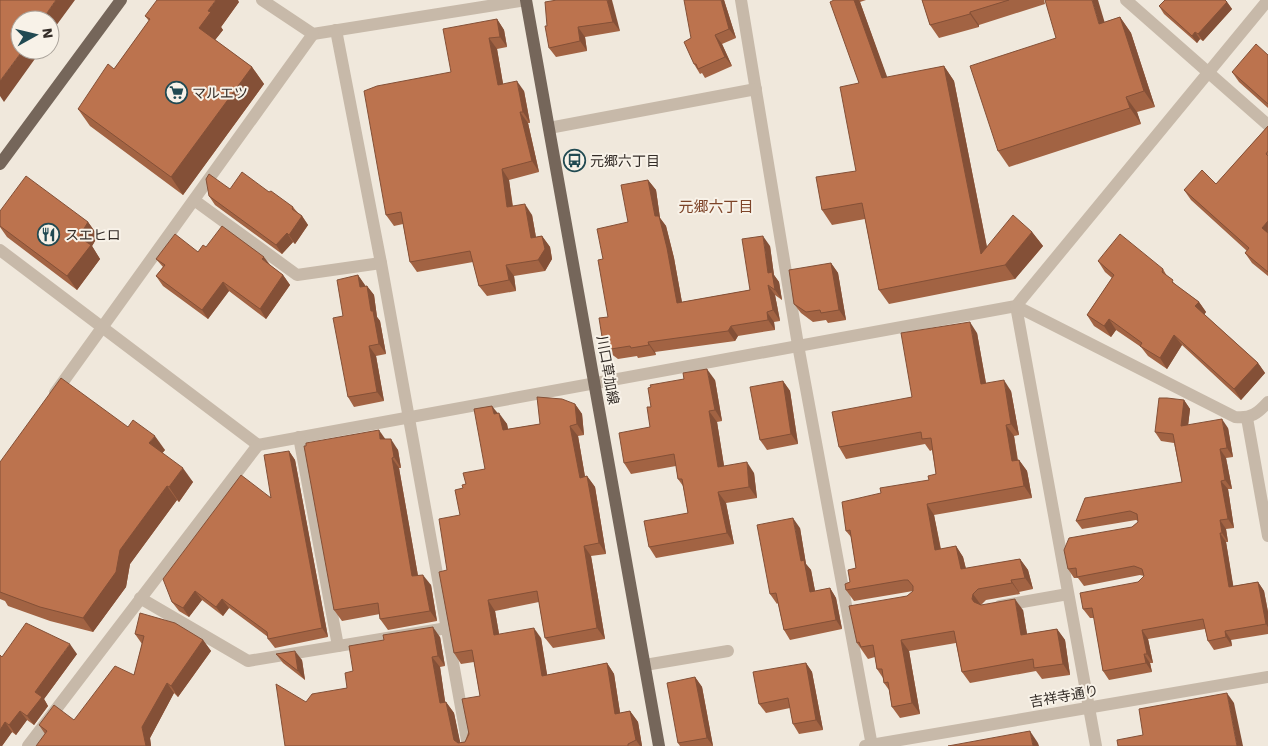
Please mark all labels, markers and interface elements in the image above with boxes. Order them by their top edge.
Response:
north arrow [10,10,60,60]
text: N [39,27,57,39]
supermarket icon: マルエツ [164,81,188,105]
place label: マルエツ [192,85,248,101]
bus stop icon: 元郷六丁目 [562,149,586,173]
place label: 元郷六丁目 [590,153,660,169]
district label: 元郷六丁目 [678,198,754,216]
restaurant icon: スエヒロ [37,223,61,247]
place label: スエヒロ [65,227,121,243]
street label: 川口草加線 [594,334,622,406]
street label: 吉祥寺通り [1028,682,1100,710]

